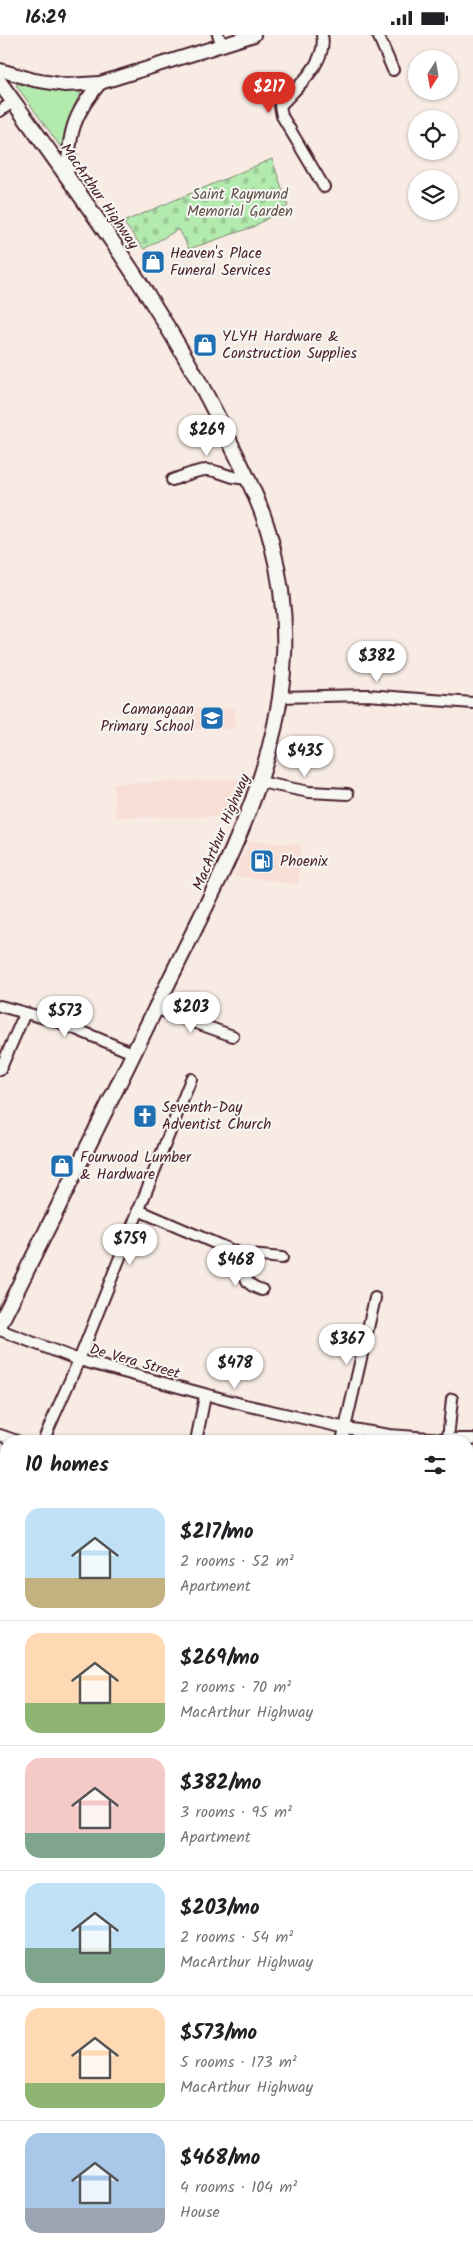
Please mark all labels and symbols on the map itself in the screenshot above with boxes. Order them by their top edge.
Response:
north arrow [408,50,458,100]
pin: $217 [239,71,299,114]
street label: MacArthur Highway [54,139,145,255]
park label: Saint Raymund Memorial Garden [187,183,293,224]
place label: Heaven's Place Funeral Services [170,242,272,283]
shop icon: Heaven's Place Funeral Services [140,249,166,275]
place label: YLYH Hardware & Construction Supplies [222,325,358,366]
shop icon: YLYH Hardware & Construction Supplies [192,332,218,358]
pin: $269 [177,415,237,457]
pin: $382 [347,641,407,683]
place label: Camangaan Primary School [100,698,194,739]
school or university icon: Camangaan Primary School [199,705,225,731]
pin: $435 [275,735,335,778]
street label: MacArthur Highway [187,769,258,894]
fuel station icon: Phoenix [249,848,275,874]
place label: Phoenix [280,850,328,874]
pin: $203 [161,991,221,1034]
pin: $573 [35,995,95,1038]
place label: Seventh-Day Adventist Church [162,1096,271,1137]
church icon: Seventh-Day Adventist Church [132,1103,158,1129]
place label: Fourwood Lumber & Hardware [80,1146,192,1187]
shop icon: Fourwood Lumber & Hardware [49,1153,75,1179]
pin: $759 [100,1223,160,1266]
pin: $468 [206,1245,266,1287]
pin: $367 [317,1323,377,1366]
street label: De Vera Street [87,1338,183,1386]
pin: $478 [205,1347,265,1390]

